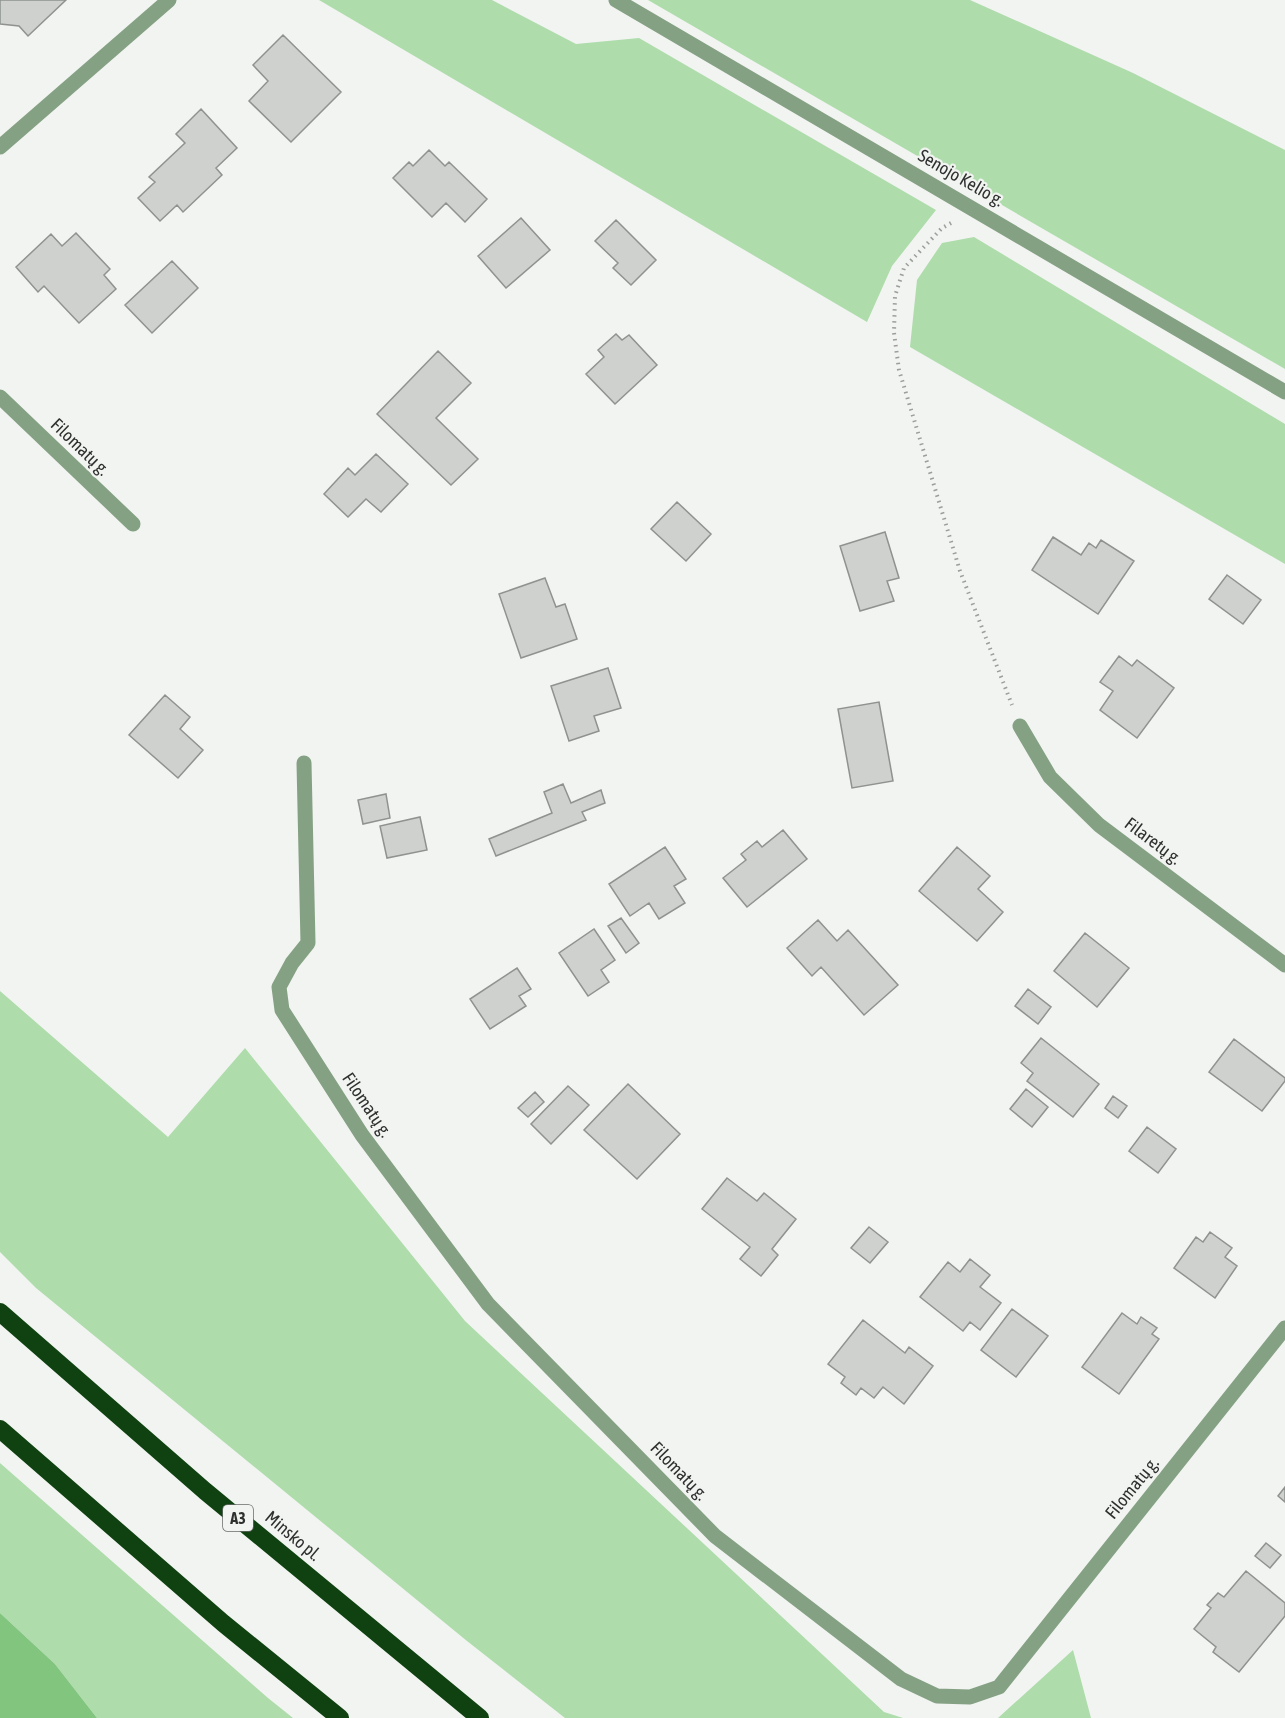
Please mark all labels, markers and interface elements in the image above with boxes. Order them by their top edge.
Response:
street label: Senojo Kelio g. [915,145,1008,211]
street label: Filomatų g. [47,414,114,480]
street label: Filaretų g. [1121,813,1186,869]
street label: Filomatų g. [338,1069,397,1141]
street label: Filomatų g. [646,1437,712,1504]
street label: Filomatų g. [1100,1453,1163,1523]
road number: A3 [223,1505,253,1531]
street label: Minsko pl. [261,1506,325,1565]

